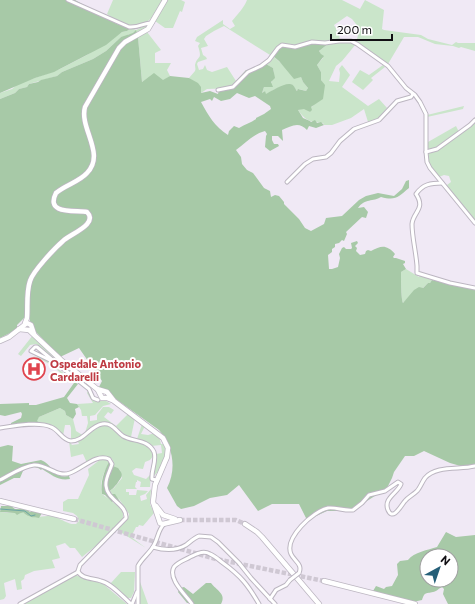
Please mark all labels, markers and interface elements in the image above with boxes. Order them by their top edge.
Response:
scale bar [331,16,392,42]
text: 200 m [337,22,372,36]
hospital icon: Ospedale Antonio Cardarelli [21,356,47,382]
place label: Ospedale Antonio Cardarelli [50,357,141,383]
north arrow [419,548,459,588]
text: N [438,552,453,568]

